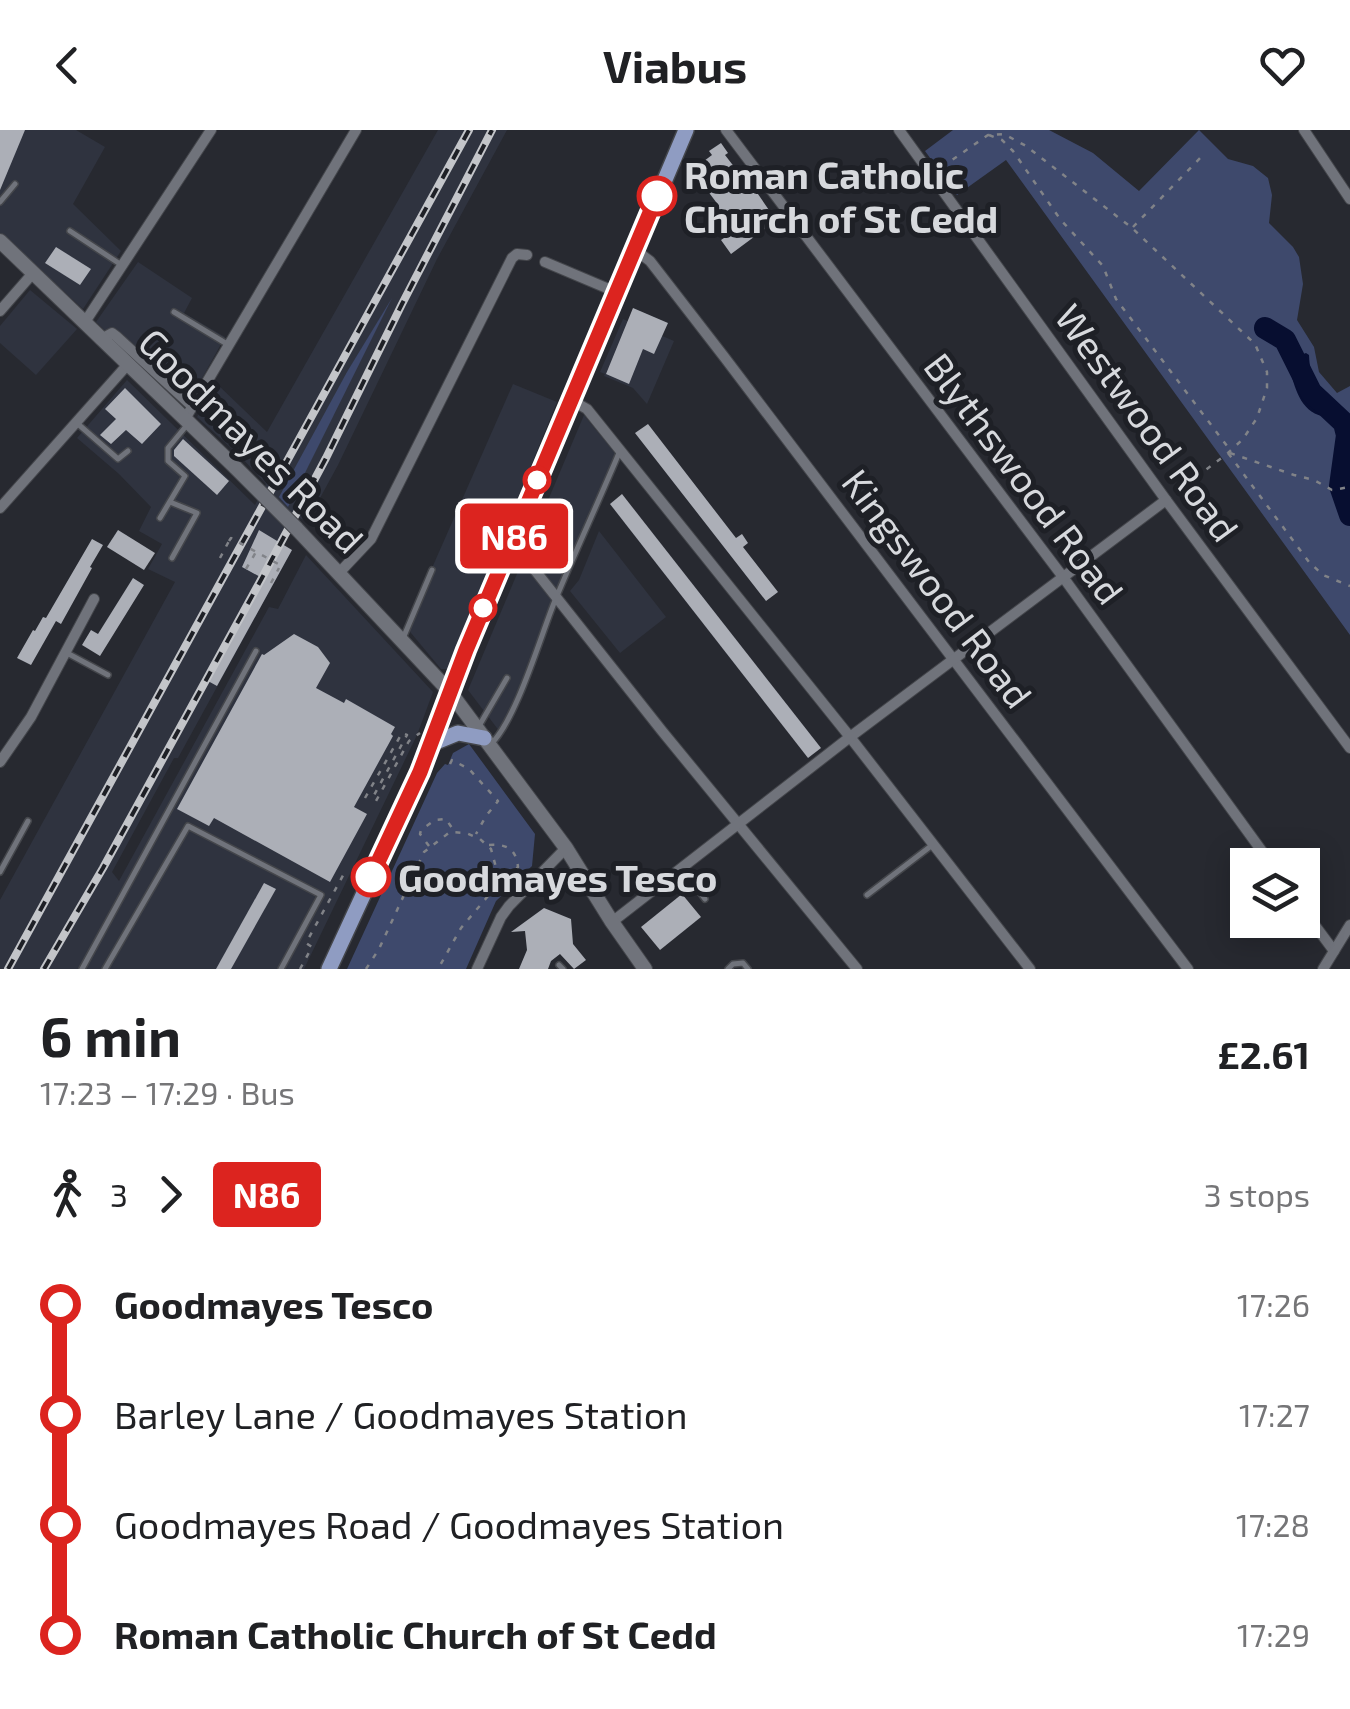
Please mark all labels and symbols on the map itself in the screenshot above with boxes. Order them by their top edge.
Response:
place label: Roman Catholic Church of St Cedd [684,151,998,241]
marker: Roman Catholic Church of St Cedd [638,177,676,215]
street label: Westwood Road [1047,295,1249,549]
street label: Goodmayes Road [130,318,374,562]
street label: Blythswood Road [916,344,1134,612]
street label: Kingswood Road [833,460,1043,716]
unlabelled marker [524,467,550,493]
line badge: N86 [456,504,572,568]
unlabelled marker [470,595,496,621]
place label: Goodmayes Tesco [398,854,718,900]
marker: Goodmayes Tesco [352,858,390,896]

